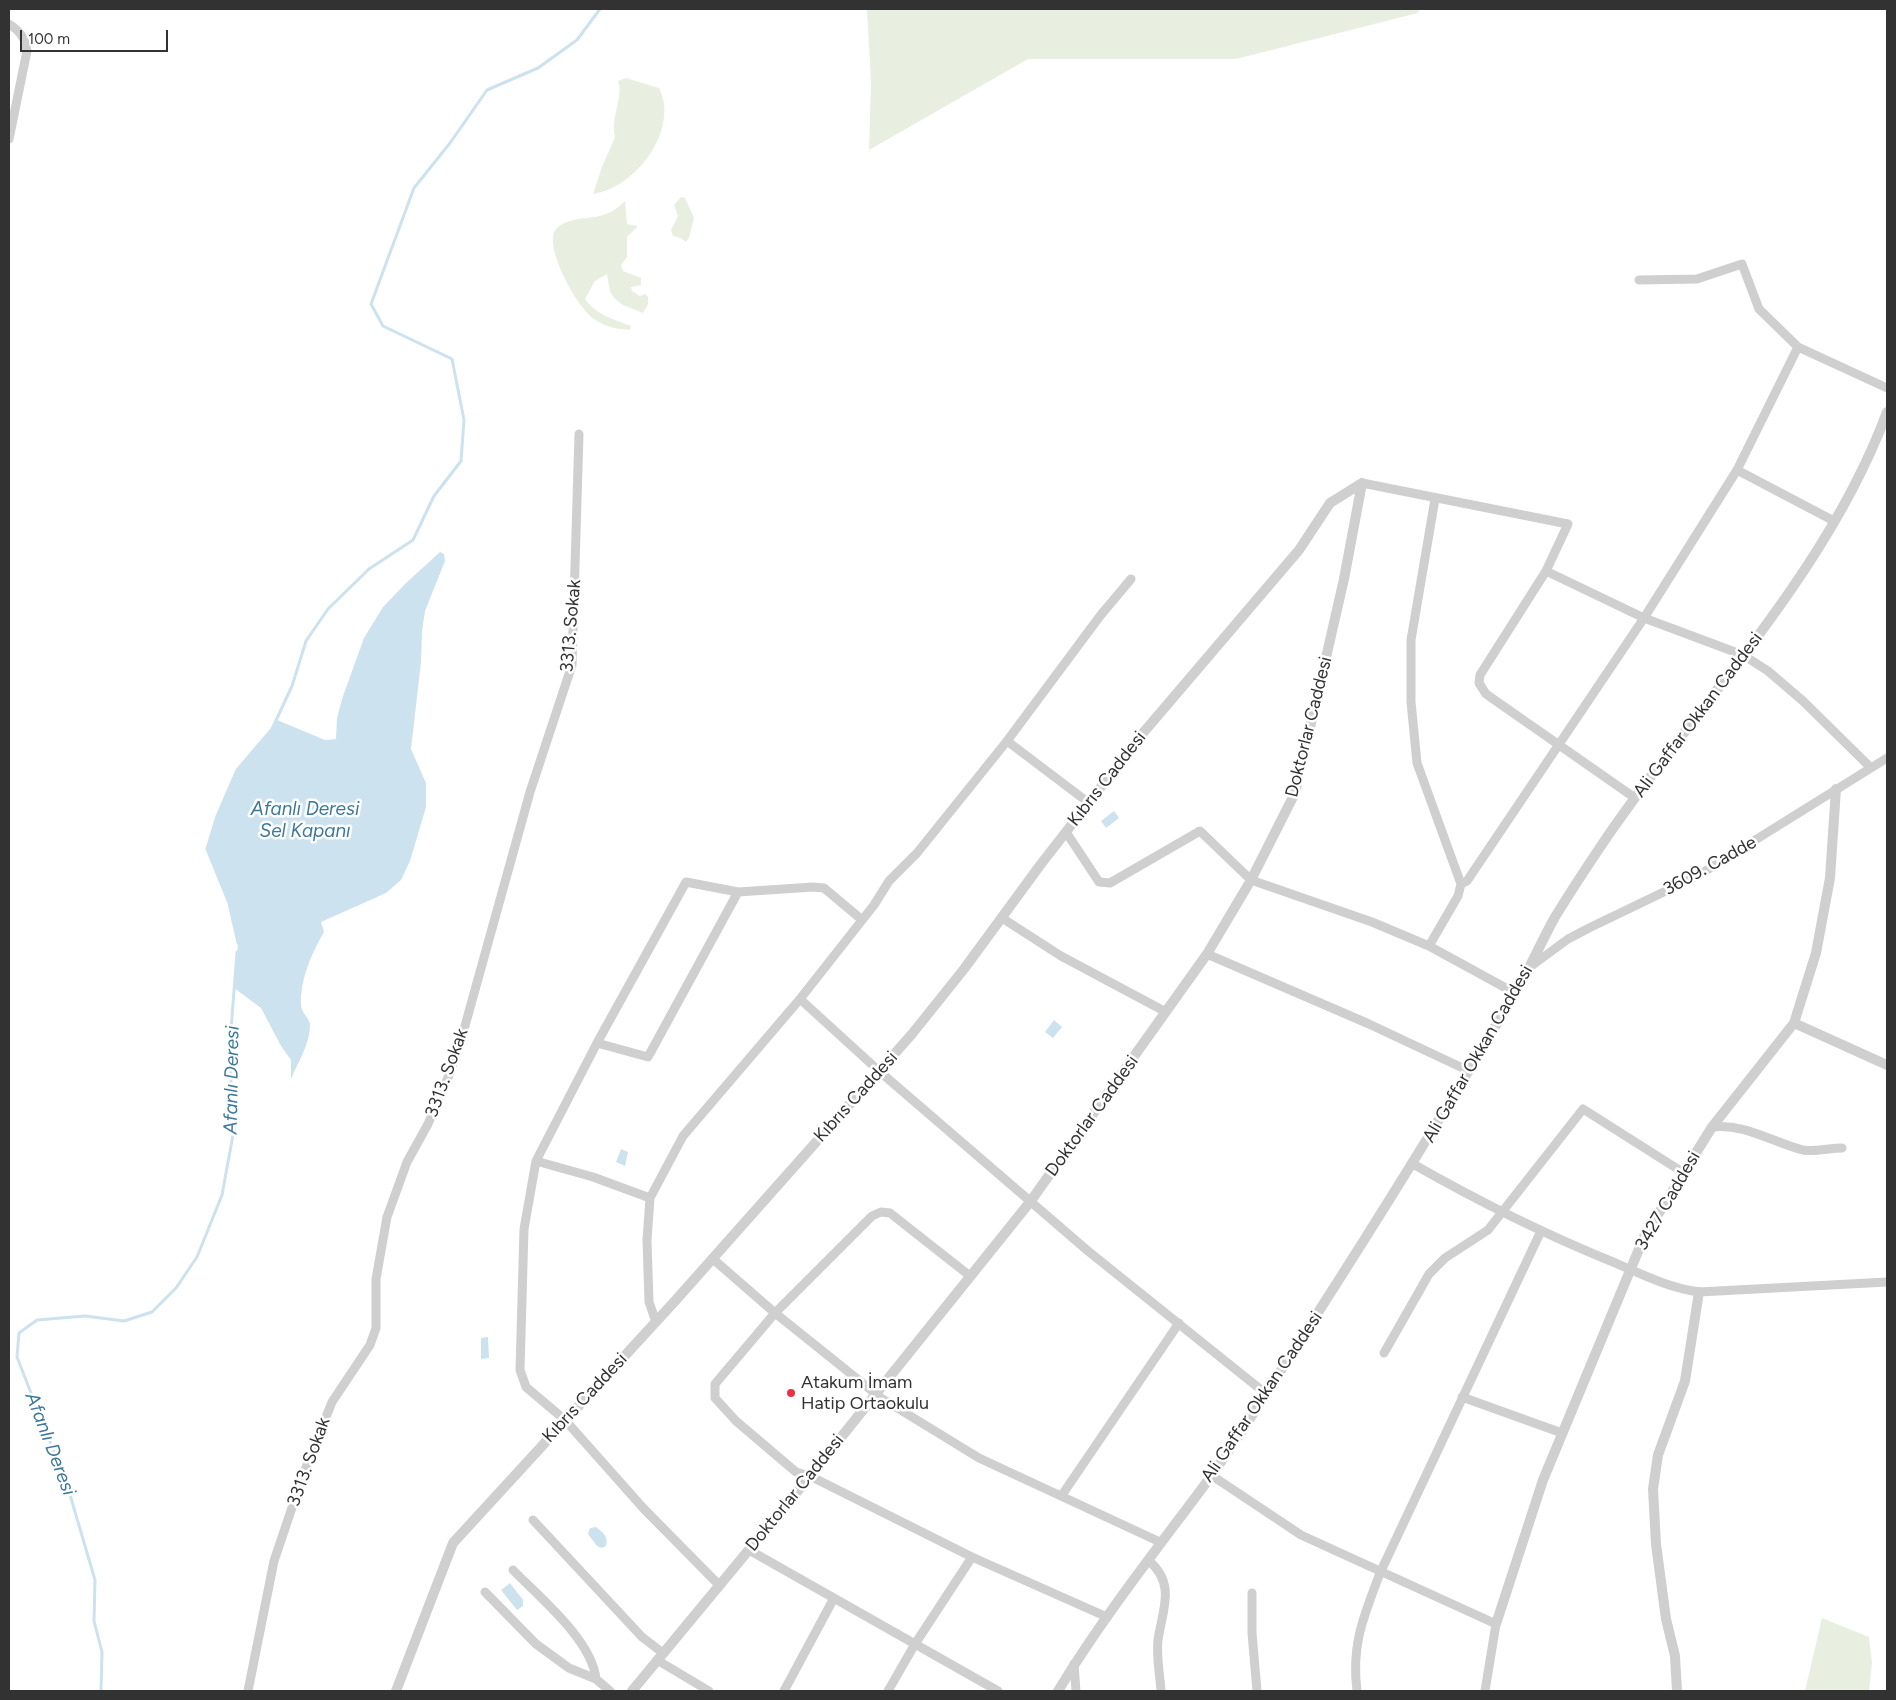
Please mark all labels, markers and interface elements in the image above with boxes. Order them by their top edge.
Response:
scale bar [22,20,170,52]
text: 100 m [28,30,70,48]
street label: 3313. Sokak [556,579,586,673]
street label: Ali Gaffar Okkan Caddesi [1629,628,1767,802]
street label: Doktorlar Caddesi [1281,654,1337,800]
street label: Kıbrıs Caddesi [1063,727,1151,831]
water label: Afanlı Deresi Sel Kapanı [251,798,359,842]
street label: 3609. Cadde [1660,832,1760,900]
street label: Ali Gaffar Okkan Caddesi [1418,962,1538,1146]
water label: Afanlı Deresi [220,1025,244,1135]
street label: 3313. Sokak [421,1026,473,1120]
street label: Kıbrıs Caddesi [810,1047,902,1147]
street label: Doktorlar Caddesi [1041,1051,1143,1181]
street label: 3427 Caddesi [1631,1148,1705,1254]
street label: Ali Gaffar Okkan Caddesi [1197,1308,1327,1486]
street label: Kıbrıs Caddesi [538,1349,632,1447]
place label: Atakum İmam Hatip Ortaokulu [801,1372,929,1415]
marker: Atakum İmam Hatip Ortaokulu [785,1387,797,1399]
water label: Afanlı Deresi [20,1389,80,1499]
street label: 3313. Sokak [283,1415,335,1509]
street label: Doktorlar Caddesi [741,1430,849,1556]

